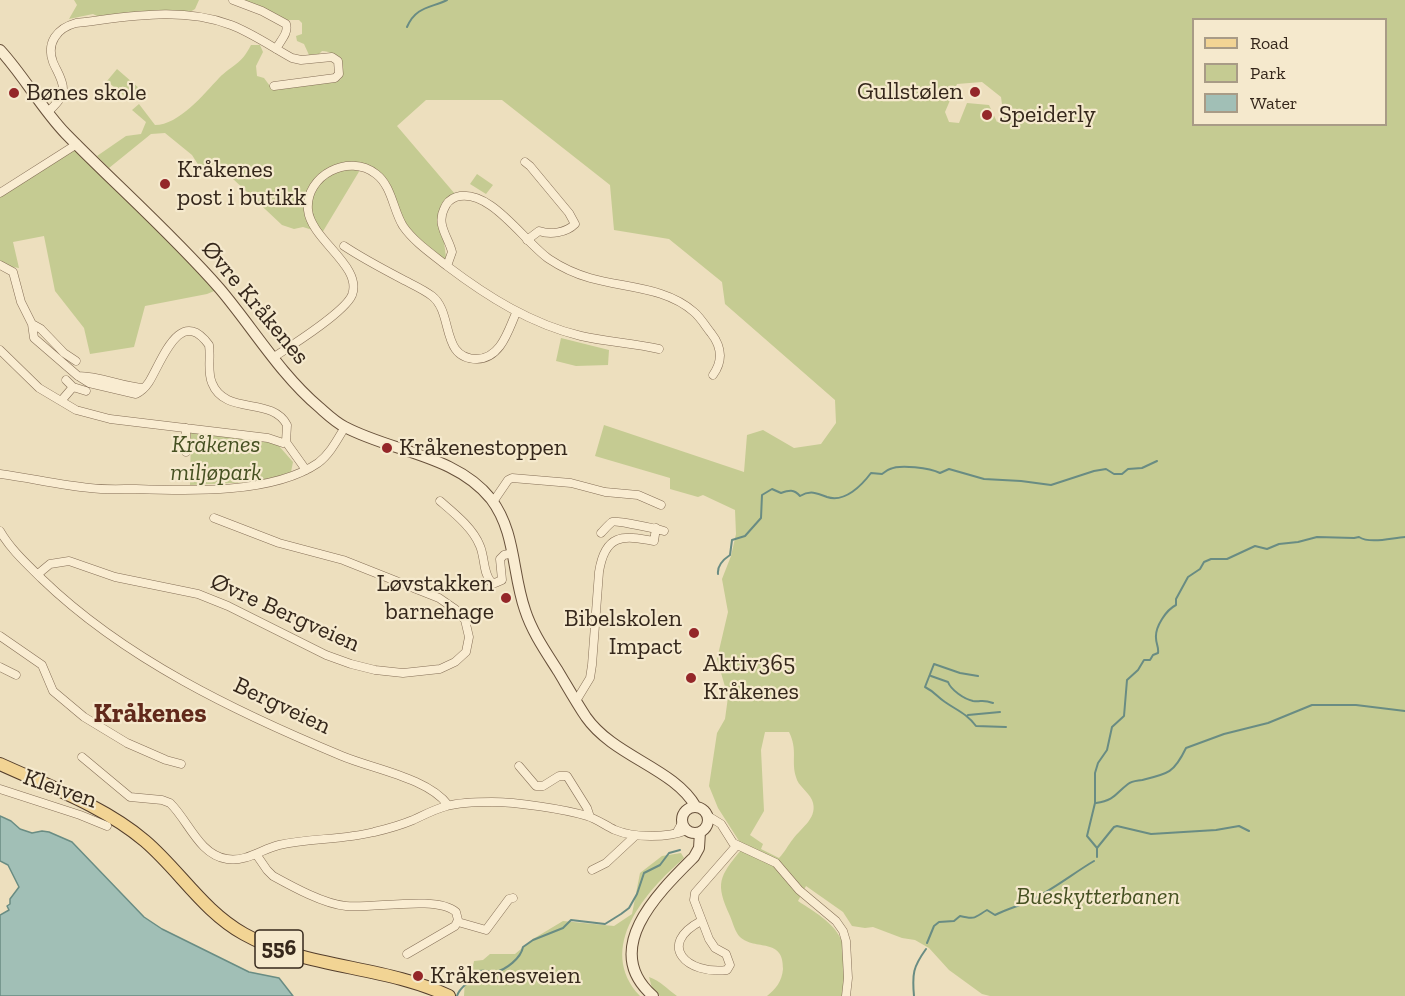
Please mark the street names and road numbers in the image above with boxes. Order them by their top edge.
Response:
street label: Øvre Kråkenes [195,235,315,371]
street label: Øvre Bergveien [206,567,364,659]
street label: Bergveien [229,671,335,741]
street label: Kleiven [19,763,101,815]
road number: 556 [255,930,303,968]

